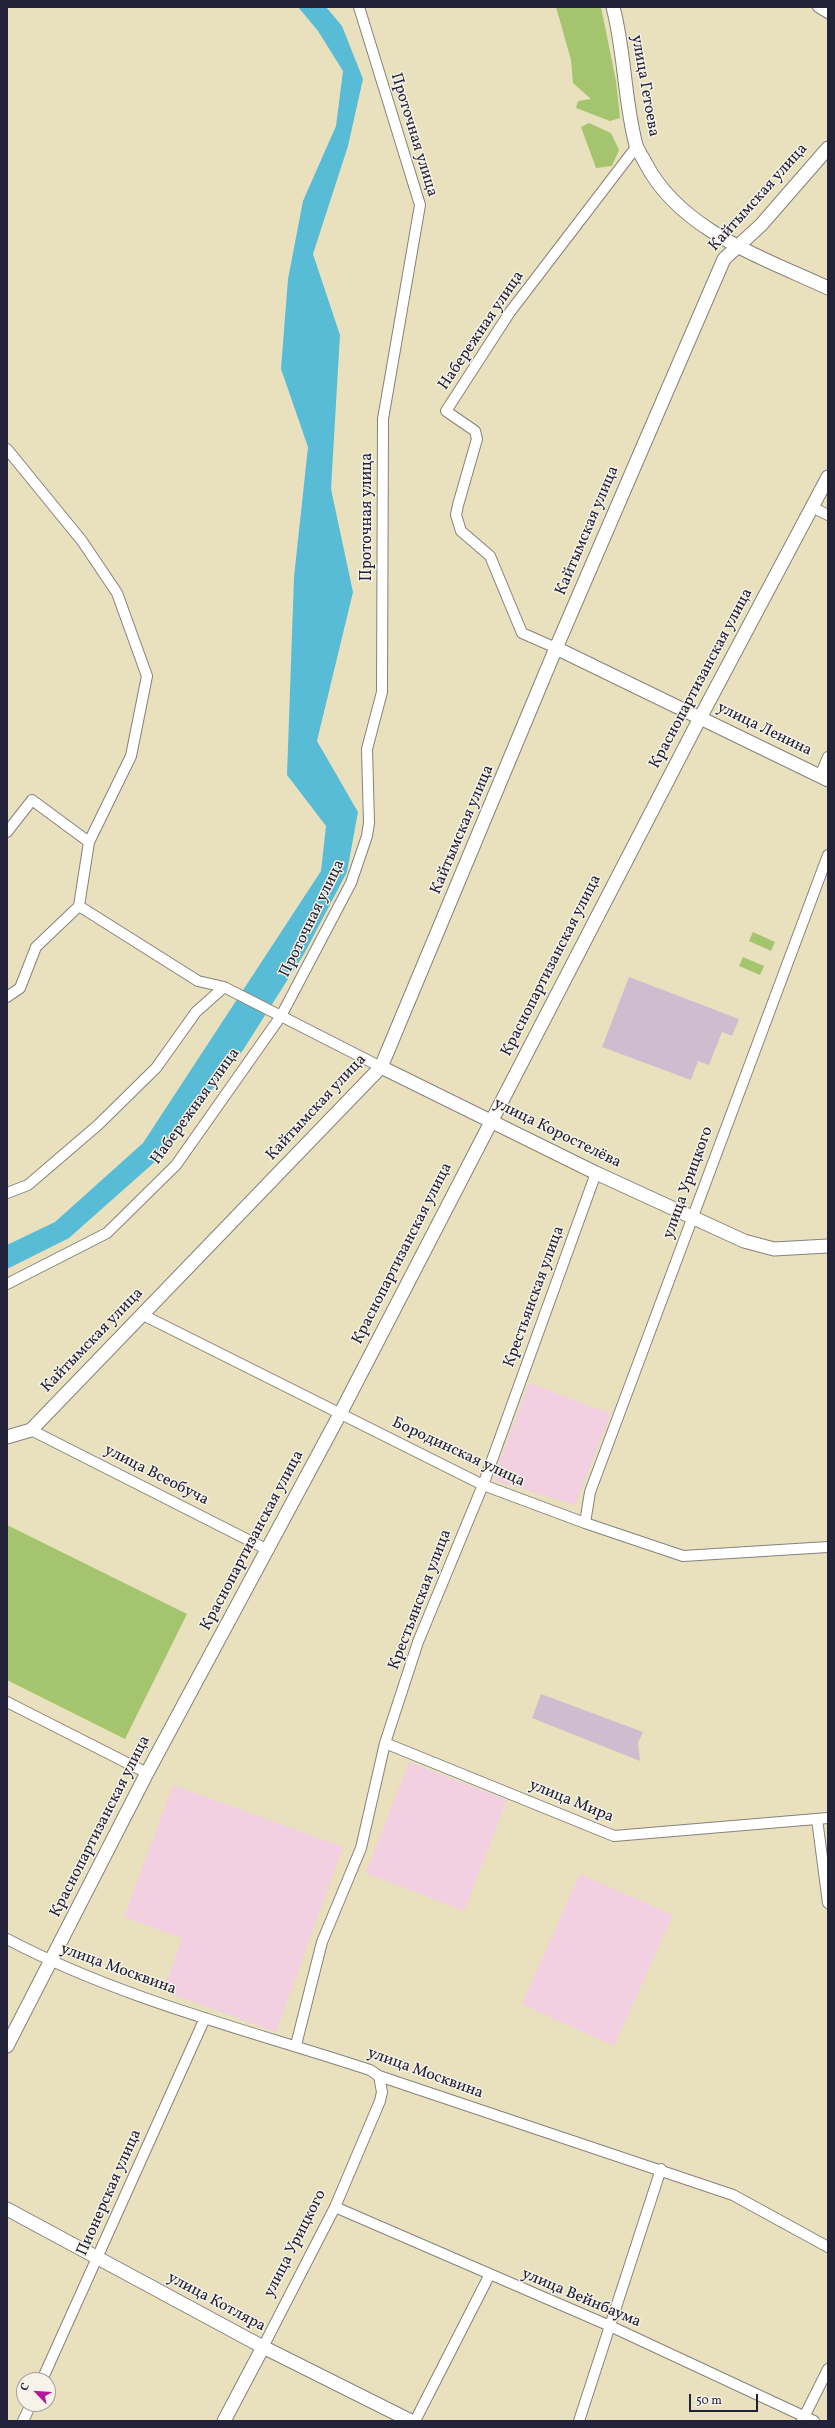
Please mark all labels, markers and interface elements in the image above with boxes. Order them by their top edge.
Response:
street label: улица Гетоева [626,33,662,139]
street label: Проточная улица [385,71,441,199]
street label: Кайтымская улица [706,140,812,256]
street label: Набережная улица [435,268,529,394]
street label: Проточная улица [358,453,378,581]
street label: Кайтымская улица [552,464,624,598]
street label: Краснопартизанская улица [646,586,758,772]
street label: улица Ленина [713,699,815,761]
street label: Кайтымская улица [427,763,499,897]
street label: Проточная улица [276,857,350,981]
street label: Краснопартизанская улица [498,872,606,1060]
street label: Набережная улица [147,1045,245,1169]
street label: Кайтымская улица [263,1051,371,1165]
street label: улица Коростелёва [490,1095,624,1173]
street label: улица Урицкого [660,1124,718,1242]
street label: Краснопартизанская улица [349,1160,457,1348]
street label: Крестьянская улица [501,1224,569,1370]
street label: Кайтымская улица [38,1285,148,1397]
street label: Бородинская улица [389,1414,527,1492]
street label: улица Всеобуча [101,1441,211,1511]
street label: Краснопартизанская улица [197,1448,309,1634]
street label: Крестьянская улица [385,1527,457,1673]
street label: Краснопартизанская улица [47,1733,155,1921]
street label: улица Мира [526,1776,616,1828]
street label: улица Москвина [57,1940,179,2000]
street label: улица Москвина [364,2044,486,2104]
street label: Пионерская улица [74,2127,146,2259]
street label: улица Урицкого [261,2187,331,2301]
street label: улица Вейнбаума [518,2265,644,2333]
street label: улица Котляра [164,2269,268,2337]
north arrow [16,2372,56,2412]
text: С [17,2381,34,2394]
scale bar [691,2386,760,2412]
text: 50 m [696,2393,722,2409]

